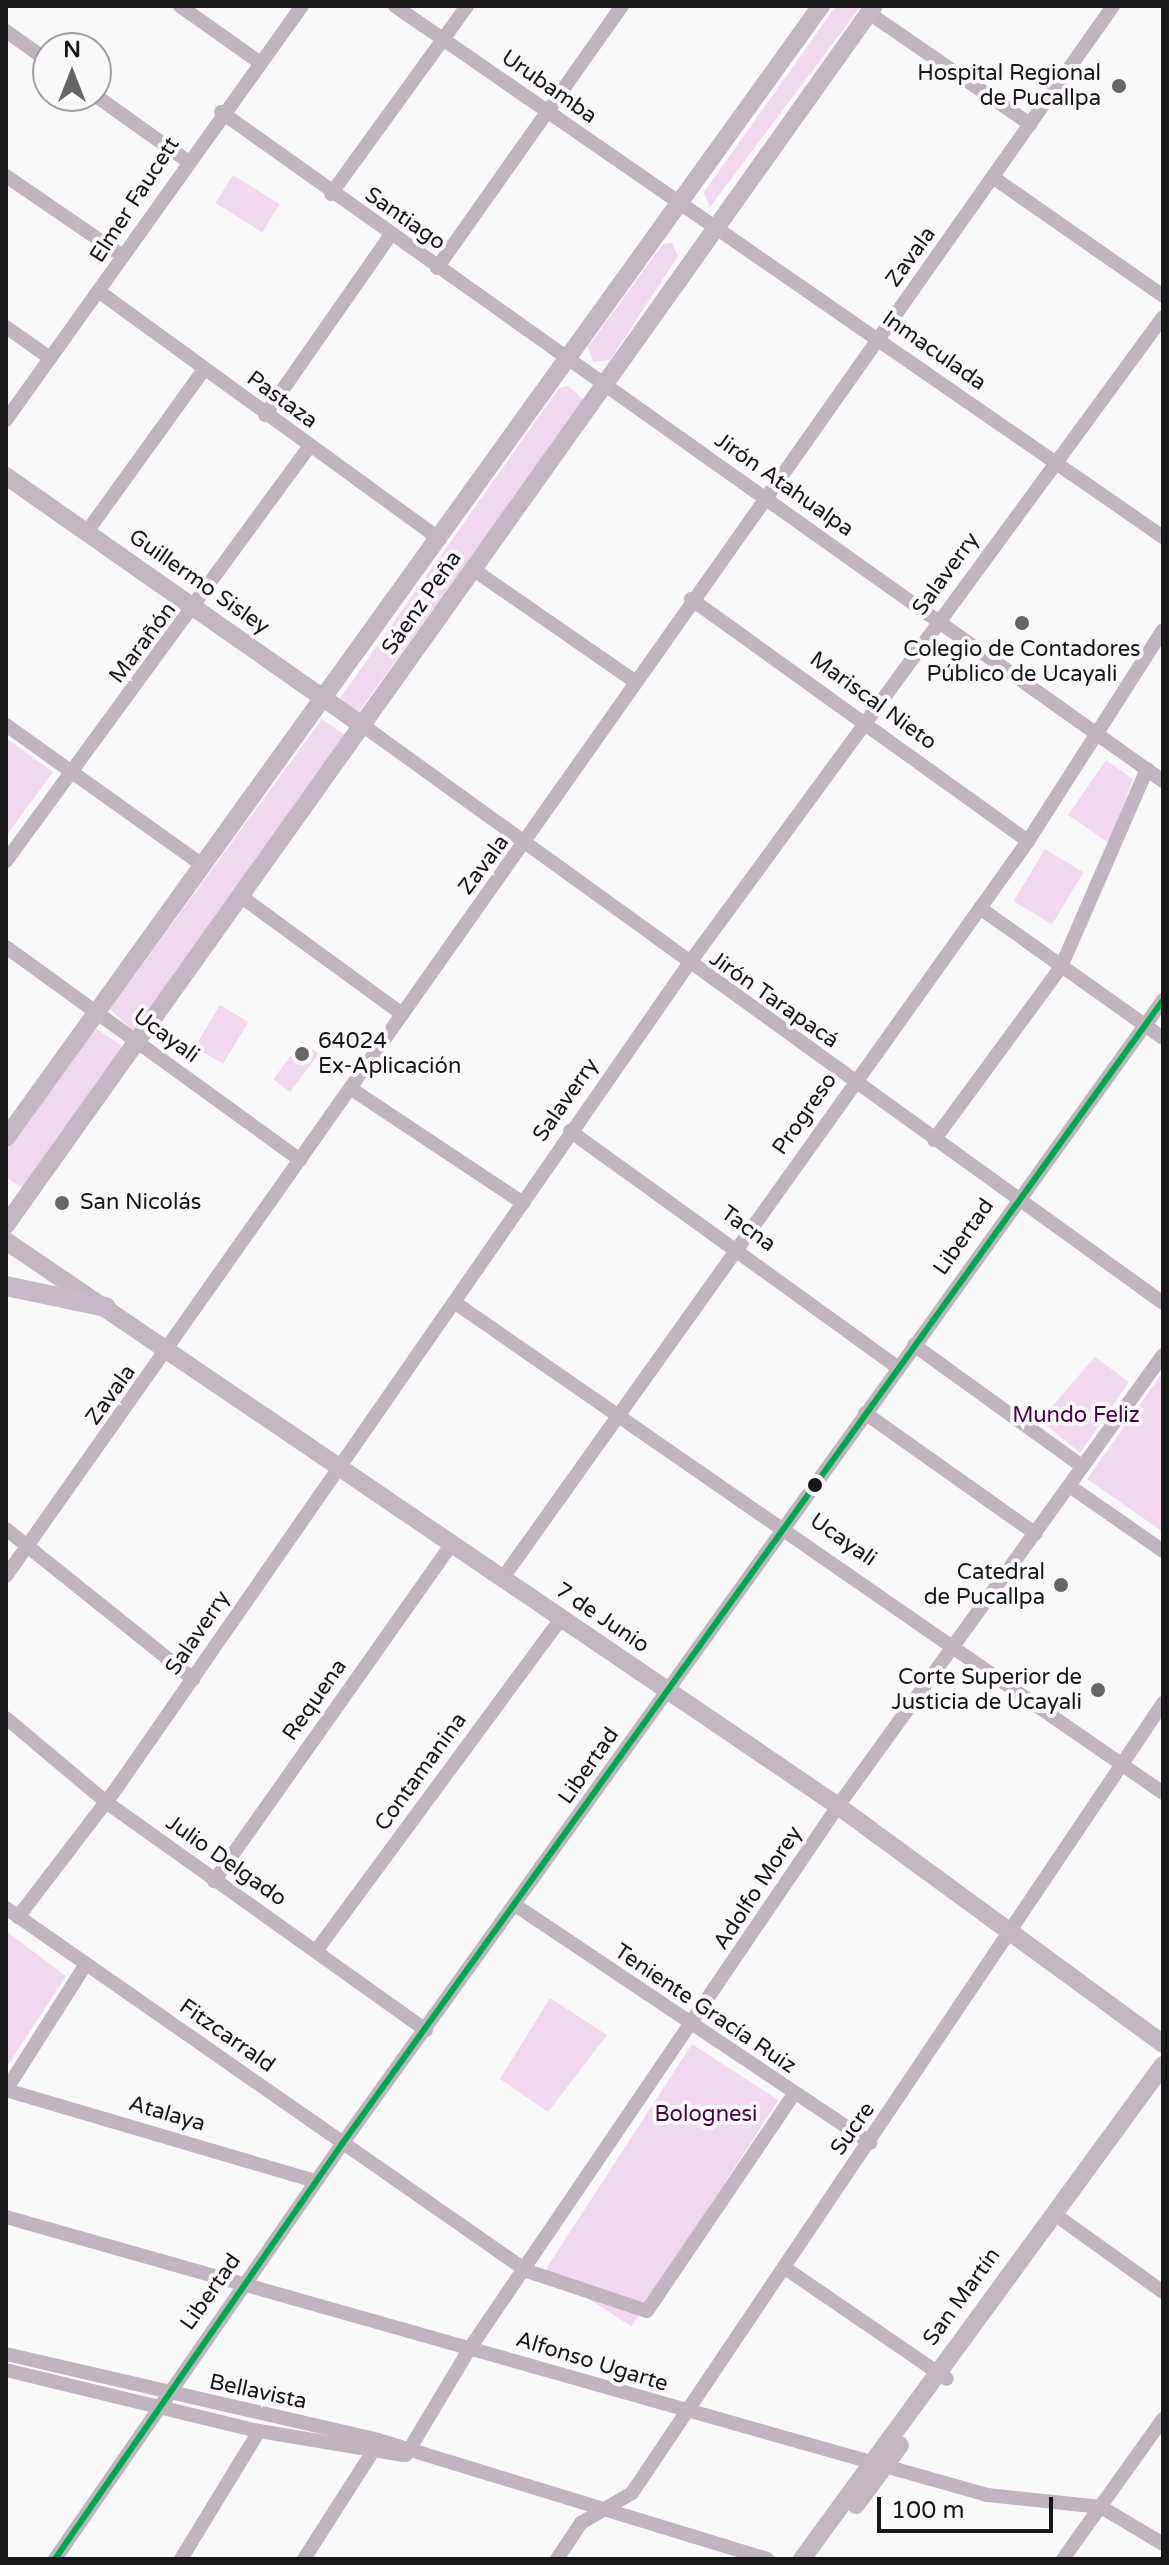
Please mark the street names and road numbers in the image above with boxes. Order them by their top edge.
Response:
street label: Urubamba [496,44,602,130]
street label: Elmer Faucett [85,132,185,268]
street label: Santiago [360,182,450,256]
street label: Zavala [880,222,942,292]
street label: Inmaculada [877,305,991,397]
street label: Pastaza [241,365,323,435]
street label: Jirón Atahualpa [709,427,859,543]
street label: Guillermo Sisley [124,524,274,640]
street label: Salaverry [907,527,985,621]
street label: Sáenz Peña [376,546,468,660]
street label: Marañón [104,597,182,689]
street label: Mariscal Nieto [804,646,942,756]
street label: Zavala [453,830,515,900]
street label: Jirón Tarapacá [704,946,844,1054]
street label: Ucayali [128,1003,204,1069]
street label: Salaverry [528,1053,604,1147]
street label: Progreso [767,1068,843,1160]
street label: Libertad [928,1194,1000,1280]
street label: Tacna [715,1200,781,1258]
street label: Zavala [80,1360,142,1430]
street label: Ucayali [805,1508,881,1572]
street label: 7 de Junio [550,1577,654,1659]
street label: Salaverry [160,1586,236,1680]
street label: Requena [277,1654,353,1746]
street label: Contamanina [369,1708,473,1836]
street label: Libertad [553,1723,625,1809]
street label: Julio Delgado [161,1810,291,1912]
street label: Adolfo Morey [708,1821,808,1955]
street label: Teniente Gracía Ruiz [609,1938,801,2080]
street label: Fitzcarrald [174,1993,280,2079]
street label: Atalaya [126,2091,208,2137]
street label: Sucre [825,2097,881,2161]
street label: San Martín [918,2243,1006,2351]
street label: Libertad [175,2249,247,2335]
street label: Alfonso Ugarte [513,2326,671,2398]
street label: Bellavista [207,2369,309,2415]

